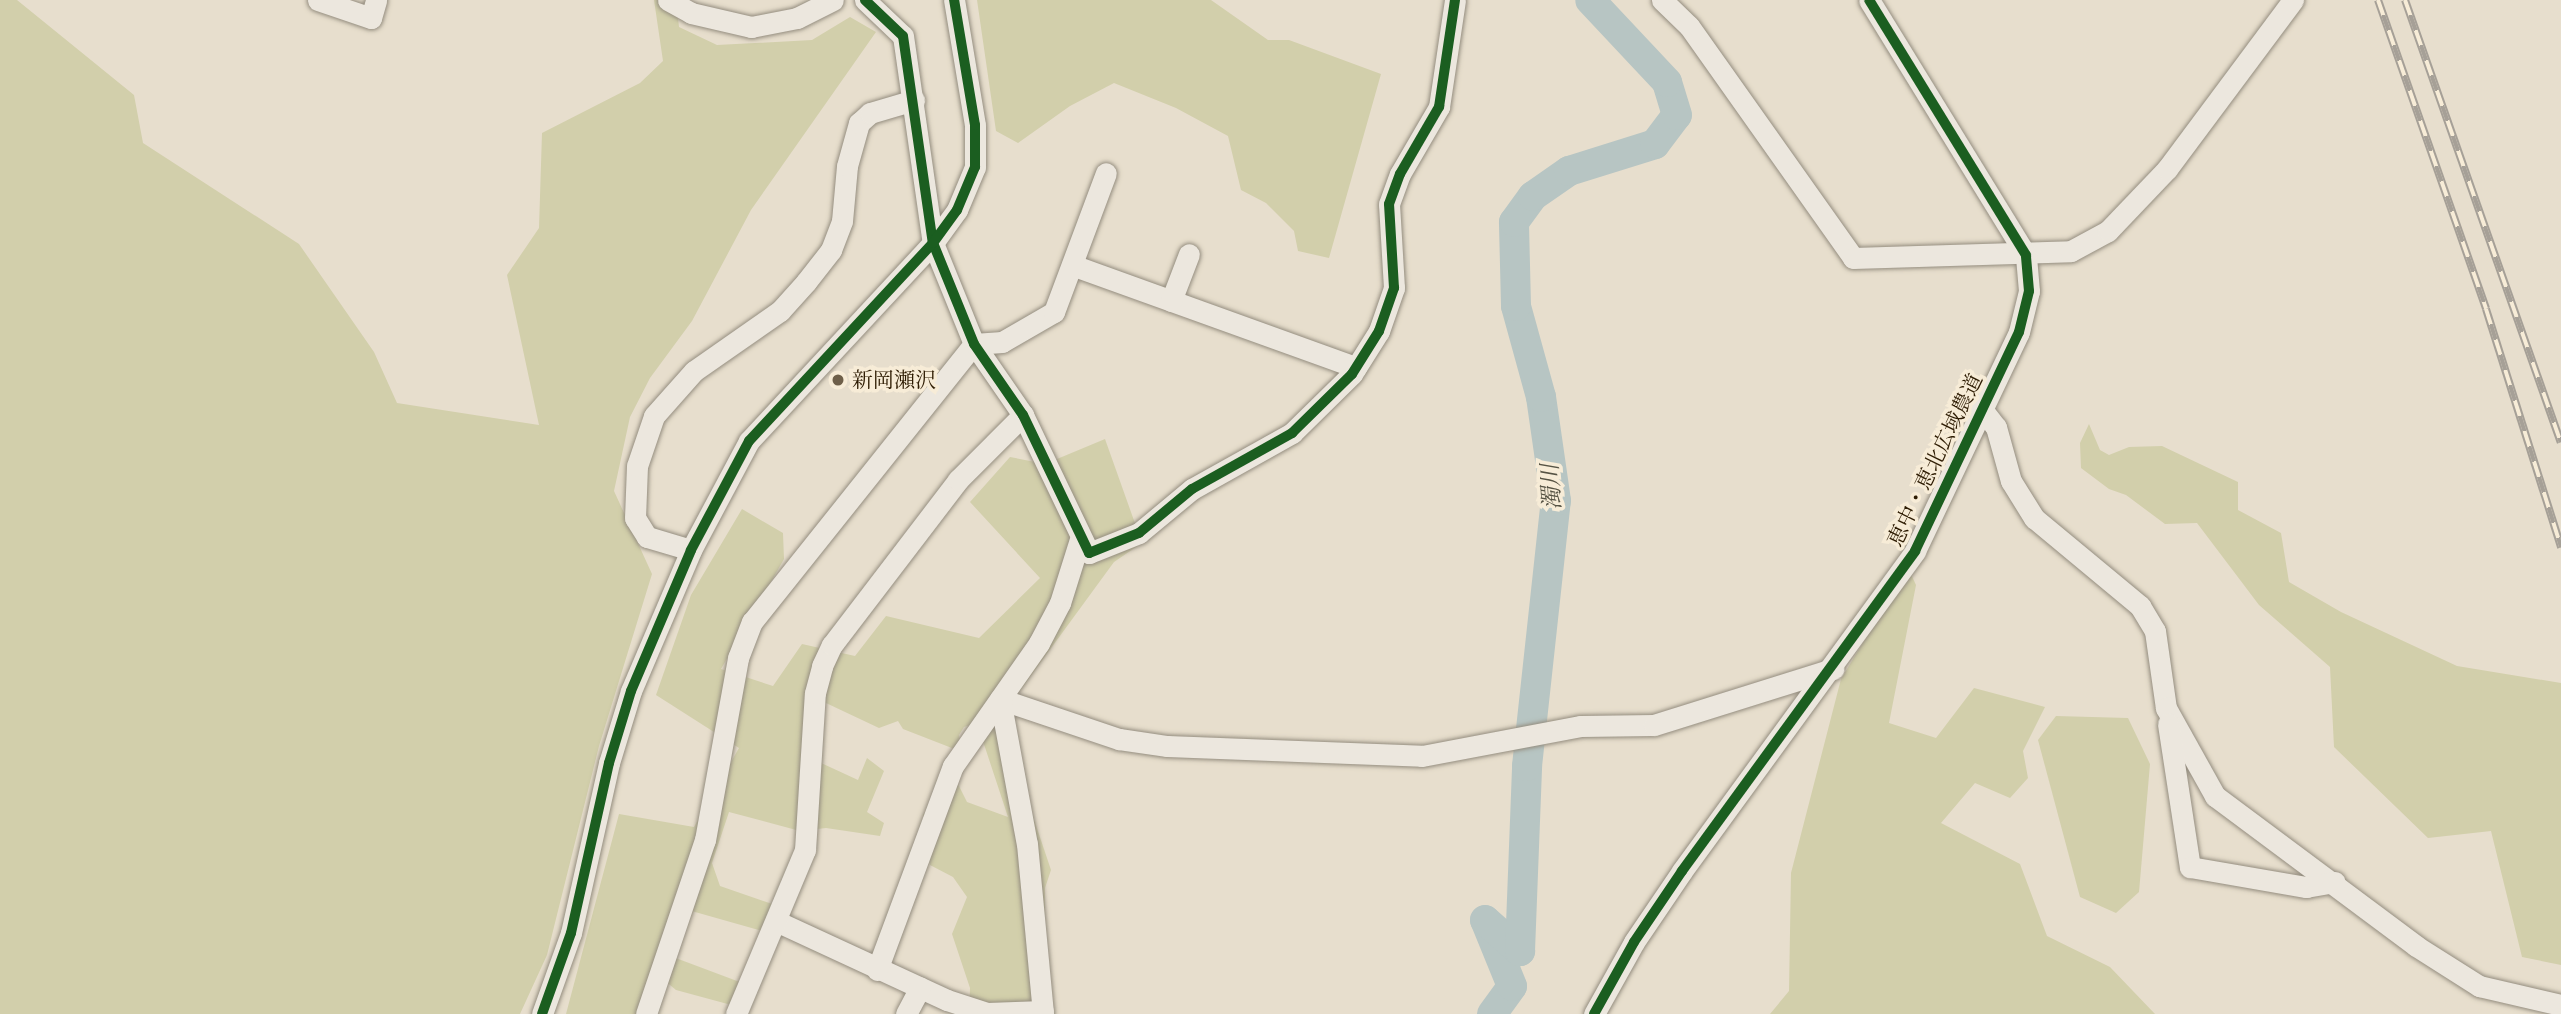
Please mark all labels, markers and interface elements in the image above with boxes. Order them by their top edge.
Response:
place label: 新岡瀬沢 [852,367,936,393]
street label: 恵中・恵北広域農道 [1882,370,1988,550]
marker: 新岡瀬沢 [830,372,846,388]
water label: 濁川 [1536,463,1566,511]

